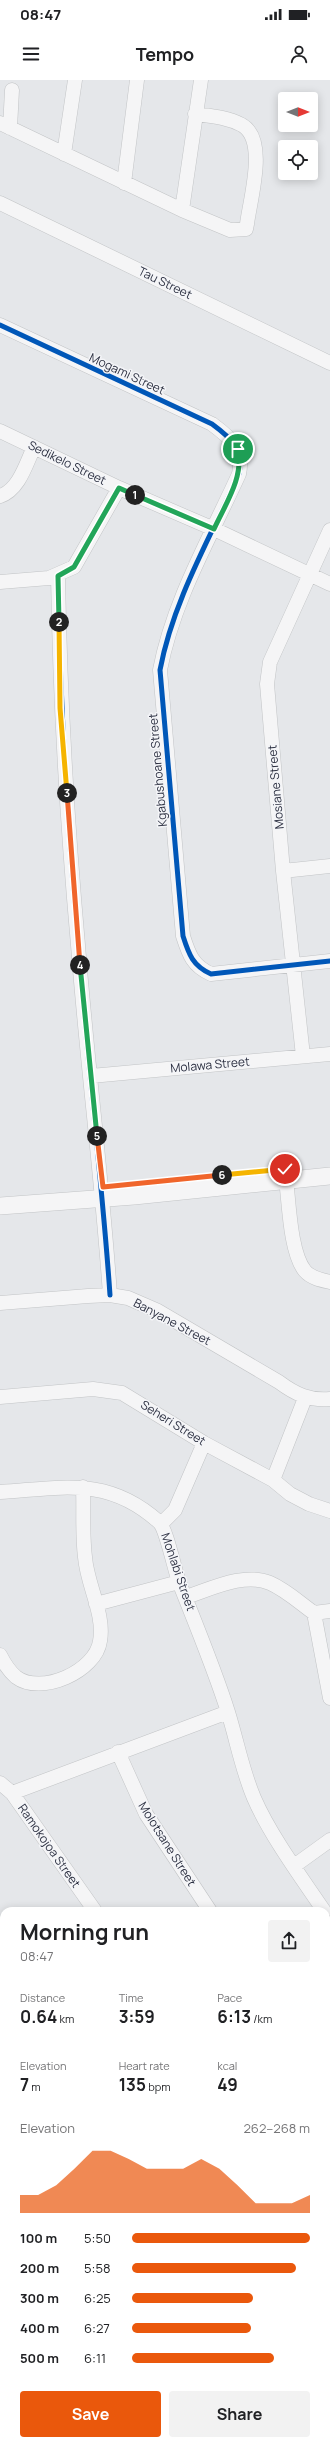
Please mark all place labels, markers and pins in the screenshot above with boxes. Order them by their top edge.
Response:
pin [221,432,255,466]
pin: 1 [125,485,145,505]
pin: 2 [49,612,69,632]
pin: 3 [57,783,77,803]
pin: 4 [70,955,90,975]
pin: 5 [87,1126,107,1146]
pin [268,1152,302,1186]
pin: 6 [212,1165,232,1185]

